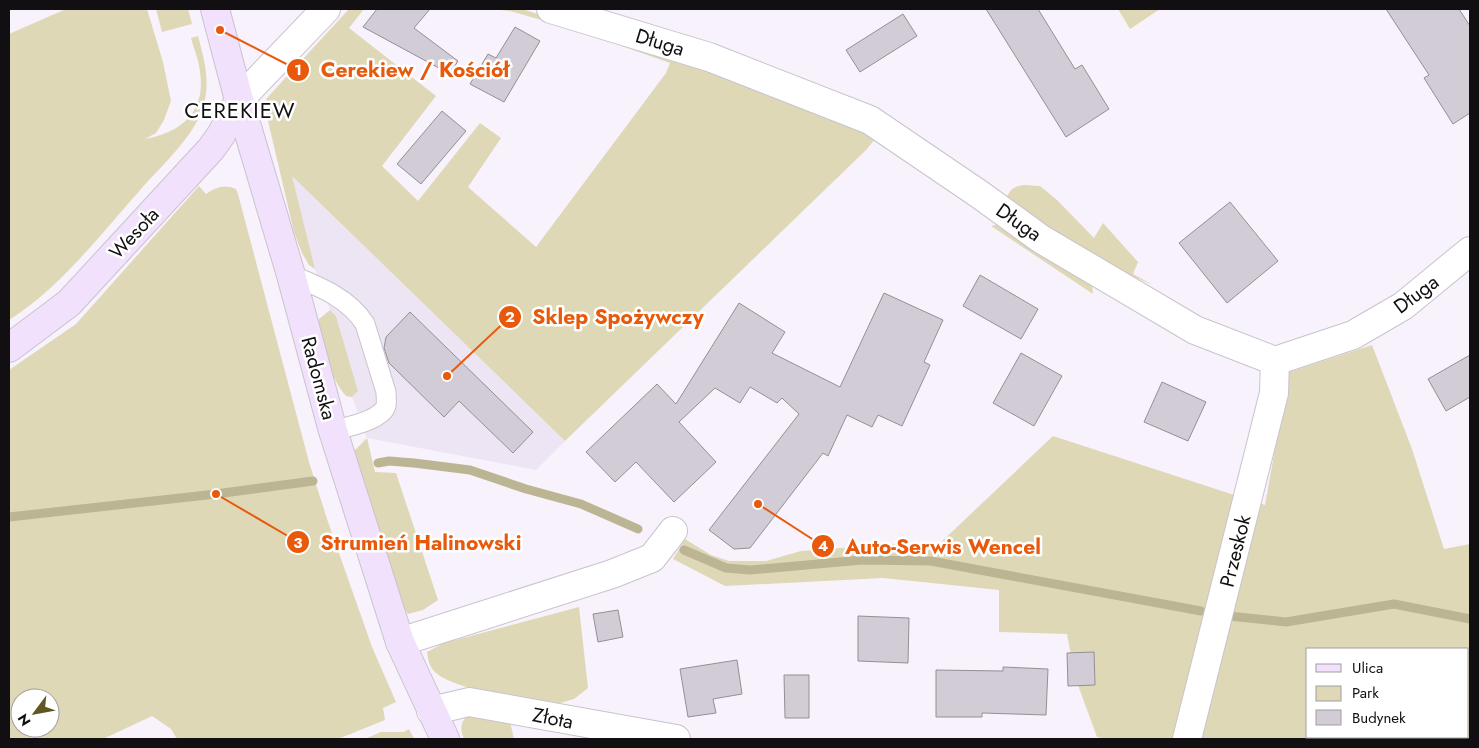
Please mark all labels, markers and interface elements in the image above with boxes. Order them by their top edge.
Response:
street label: Długa [632,21,688,64]
callout: Cerekiew / Kościół [286,52,519,88]
text: Cerekiew / Kościół [321,55,510,85]
text: 1 [294,59,302,81]
district label: CEREKIEW [184,94,296,126]
street label: Długa [990,196,1047,249]
street label: Wesoła [103,201,166,266]
street label: Długa [1388,268,1445,321]
callout: Sklep Spożywczy [497,299,714,335]
text: Sklep Spożywczy [532,302,705,332]
text: 2 [505,306,515,328]
street label: Radomska [293,333,344,423]
street label: Przeskok [1213,512,1258,590]
callout: Strumień Halinowski [286,524,532,560]
text: Strumień Halinowski [321,528,521,558]
callout: Auto-Serwis Wencel [811,528,1051,564]
text: 3 [293,532,303,554]
text: Auto-Serwis Wencel [844,532,1041,562]
text: 4 [818,535,828,557]
legend [1306,648,1469,738]
text: Ulica [1352,657,1383,679]
text: Park [1352,682,1379,704]
north arrow [10,688,60,738]
street label: Złota [530,700,576,737]
text: Budynek [1352,707,1406,729]
text: N [13,710,35,730]

